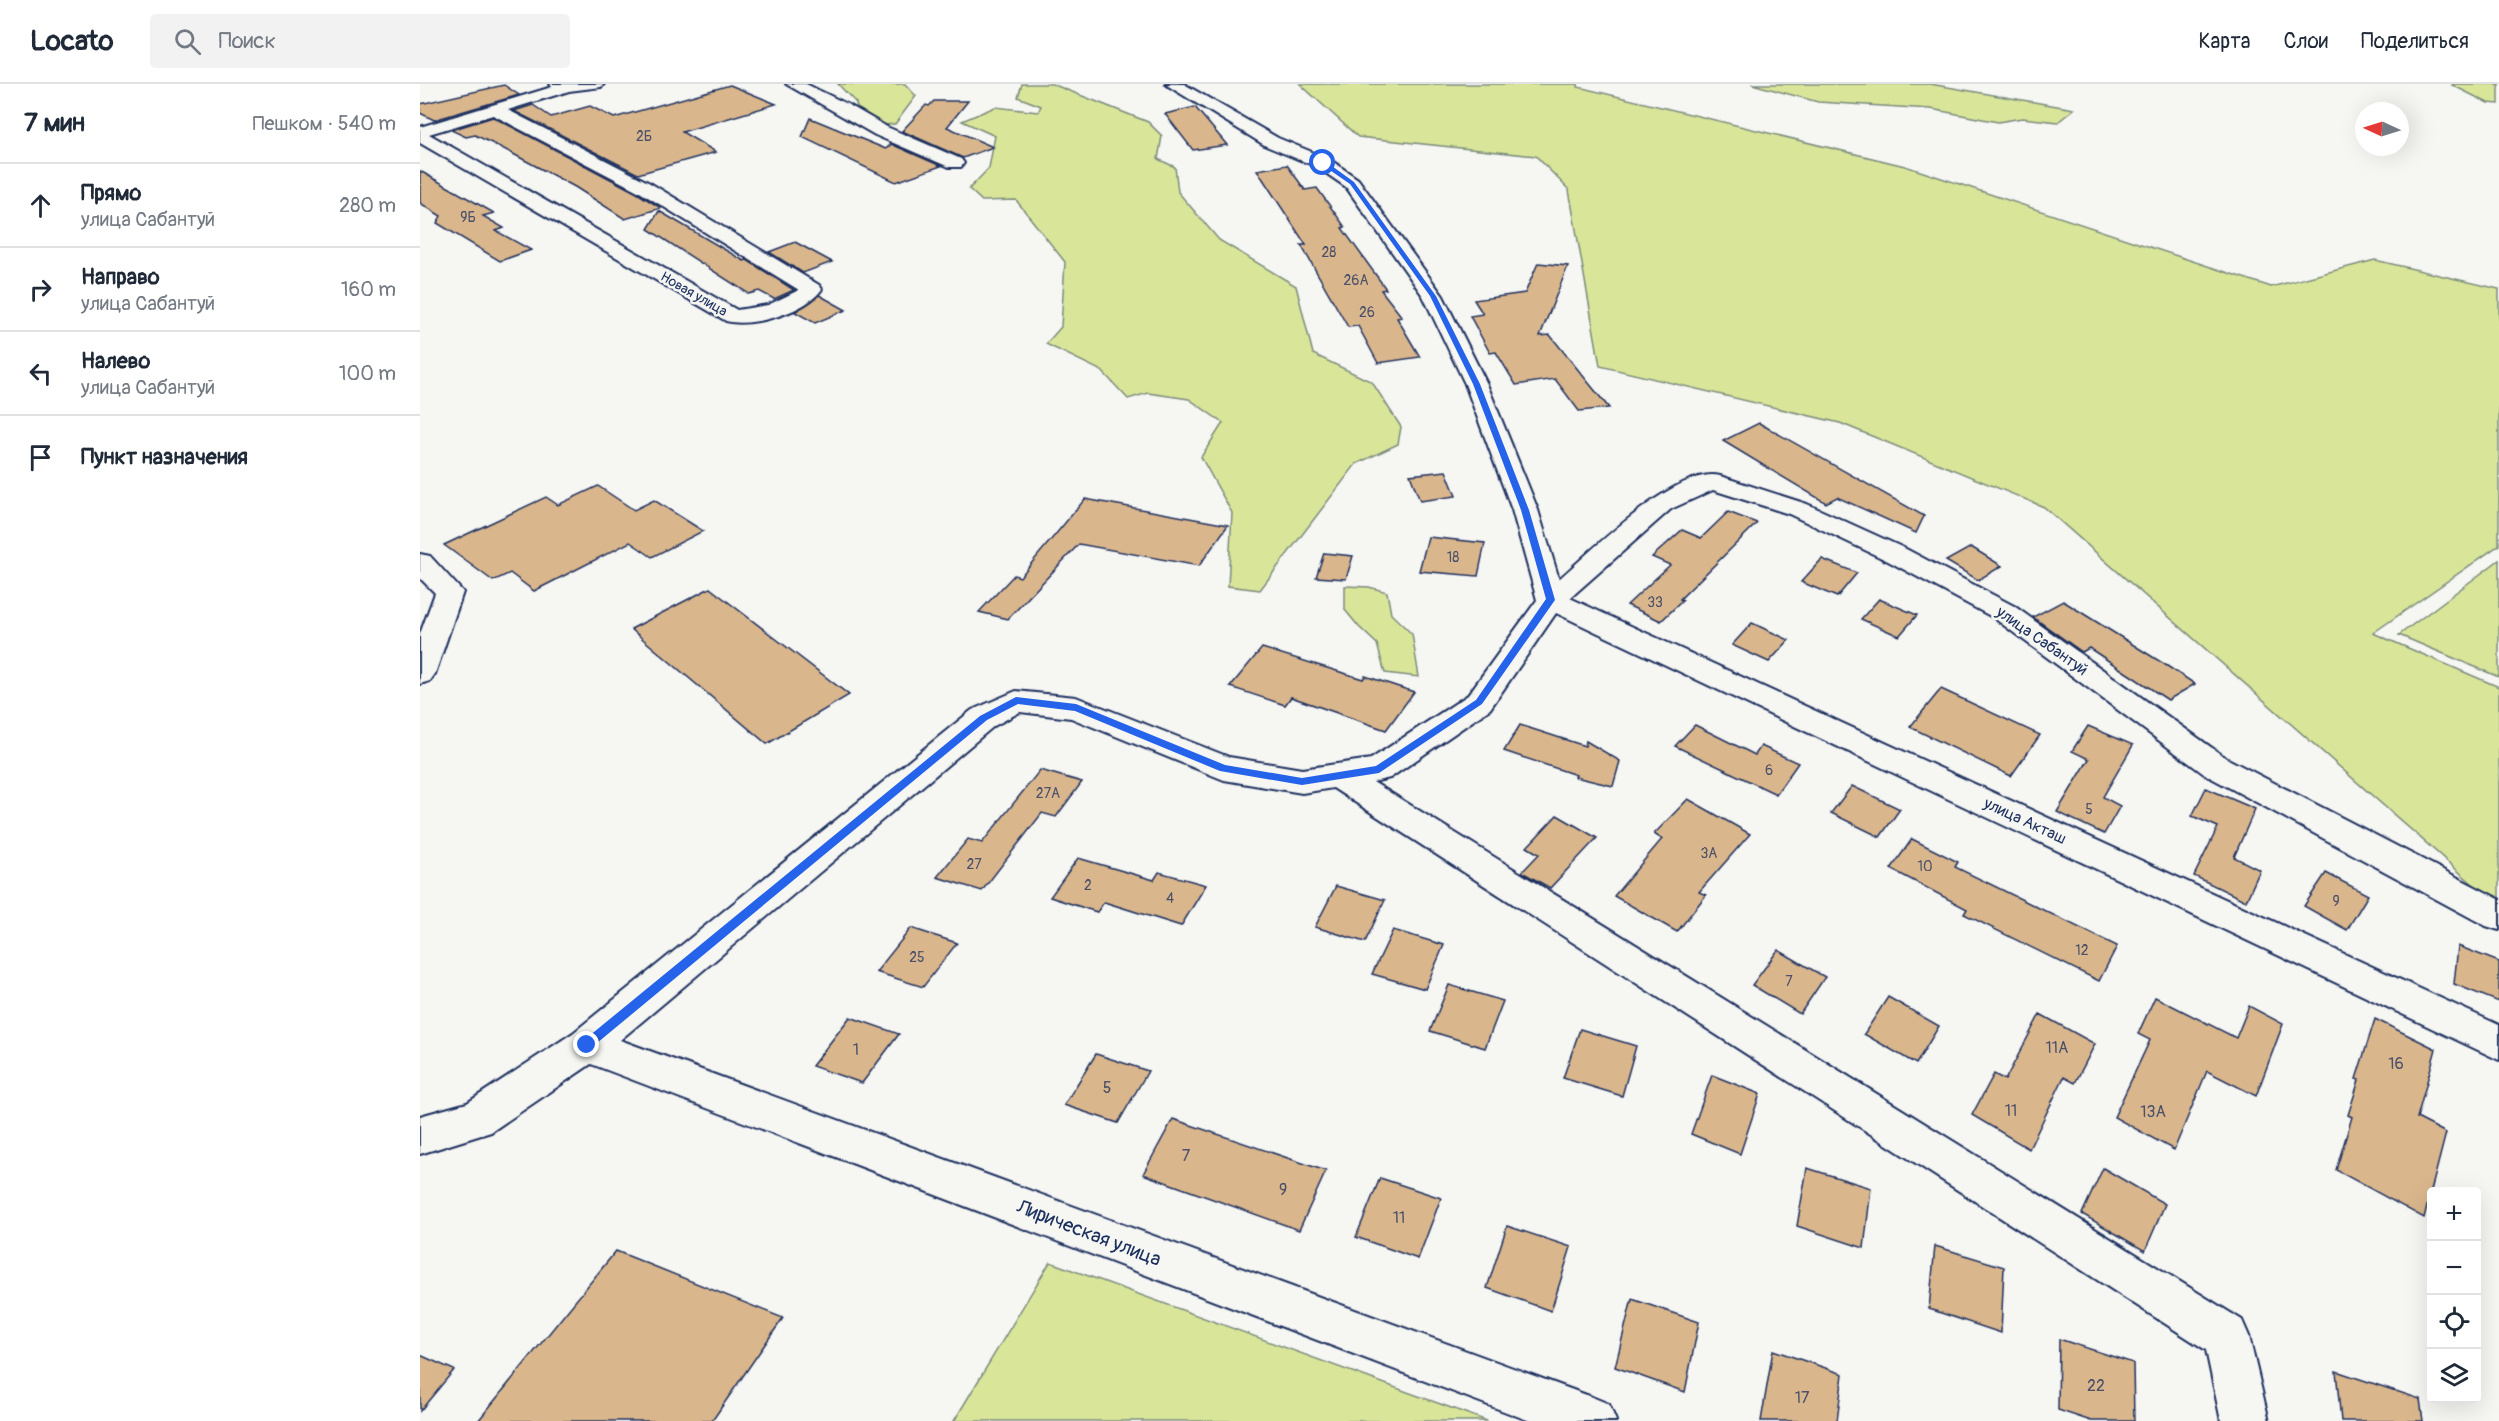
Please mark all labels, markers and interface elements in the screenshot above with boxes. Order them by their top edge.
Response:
search box [150,14,570,68]
text: Locato [30,24,114,59]
icon: search [171,25,204,58]
text: Поиск [219,27,276,55]
text: Карта [2198,28,2250,55]
text: Слои [2283,28,2328,55]
text: Поделиться [2361,28,2469,55]
north arrow [2355,102,2409,156]
text: 7 мин [24,107,85,139]
text: Пешком · 540 m [252,111,396,136]
house number: 2Б [636,128,652,145]
route start [1309,149,1335,175]
text: Прямо [81,179,141,207]
icon: ahead [24,189,57,222]
text: 280 m [339,193,396,218]
text: улица Сабантуй [81,207,215,232]
house number: 9Б [460,209,476,226]
house number: 28 [1322,244,1336,261]
text: Направо [81,263,160,291]
street label: Новая улица [658,268,730,320]
house number: 26А [1343,272,1369,289]
icon: right [24,273,57,306]
text: 160 m [341,277,396,302]
text: улица Сабантуй [81,291,215,316]
house number: 26 [1359,304,1375,321]
text: Налево [81,347,150,375]
icon: left [24,357,57,390]
text: 100 m [339,361,396,386]
text: улица Сабантуй [81,375,215,400]
icon: arrive [24,441,57,474]
text: Пункт назначения [81,443,248,471]
house number: 18 [1447,549,1459,566]
house number: 33 [1647,594,1663,611]
street label: улица Сабантуй [1992,601,2092,680]
house number: 6 [1765,762,1773,779]
house number: 27А [1036,785,1060,802]
street label: улица Акташ [1980,793,2069,849]
house number: 5 [2085,801,2093,818]
house number: 3А [1701,845,1717,862]
house number: 27 [966,856,982,873]
house number: 10 [1917,858,1933,875]
house number: 2 [1084,877,1092,894]
house number: 4 [1166,890,1174,907]
house number: 9 [2332,893,2340,910]
house number: 12 [2075,942,2089,959]
house number: 25 [909,949,925,966]
house number: 7 [1785,973,1793,990]
route end [573,1031,599,1057]
house number: 11А [2046,1038,2068,1058]
house number: 1 [853,1040,859,1060]
house number: 16 [2388,1054,2404,1074]
house number: 5 [1103,1078,1111,1098]
house number: 11 [2005,1101,2017,1121]
house number: 13А [2140,1102,2166,1122]
house number: 7 [1182,1146,1191,1166]
house number: 9 [1279,1180,1287,1200]
map controls [2427,1187,2481,1403]
button: + [2427,1187,2481,1241]
street label: Лирическая улица [1012,1194,1165,1272]
house number: 11 [1393,1208,1405,1228]
button: − [2427,1241,2481,1295]
button: locate [2427,1295,2481,1349]
button: layers [2427,1349,2481,1403]
house number: 22 [2087,1376,2105,1396]
house number: 17 [1795,1388,1810,1408]

